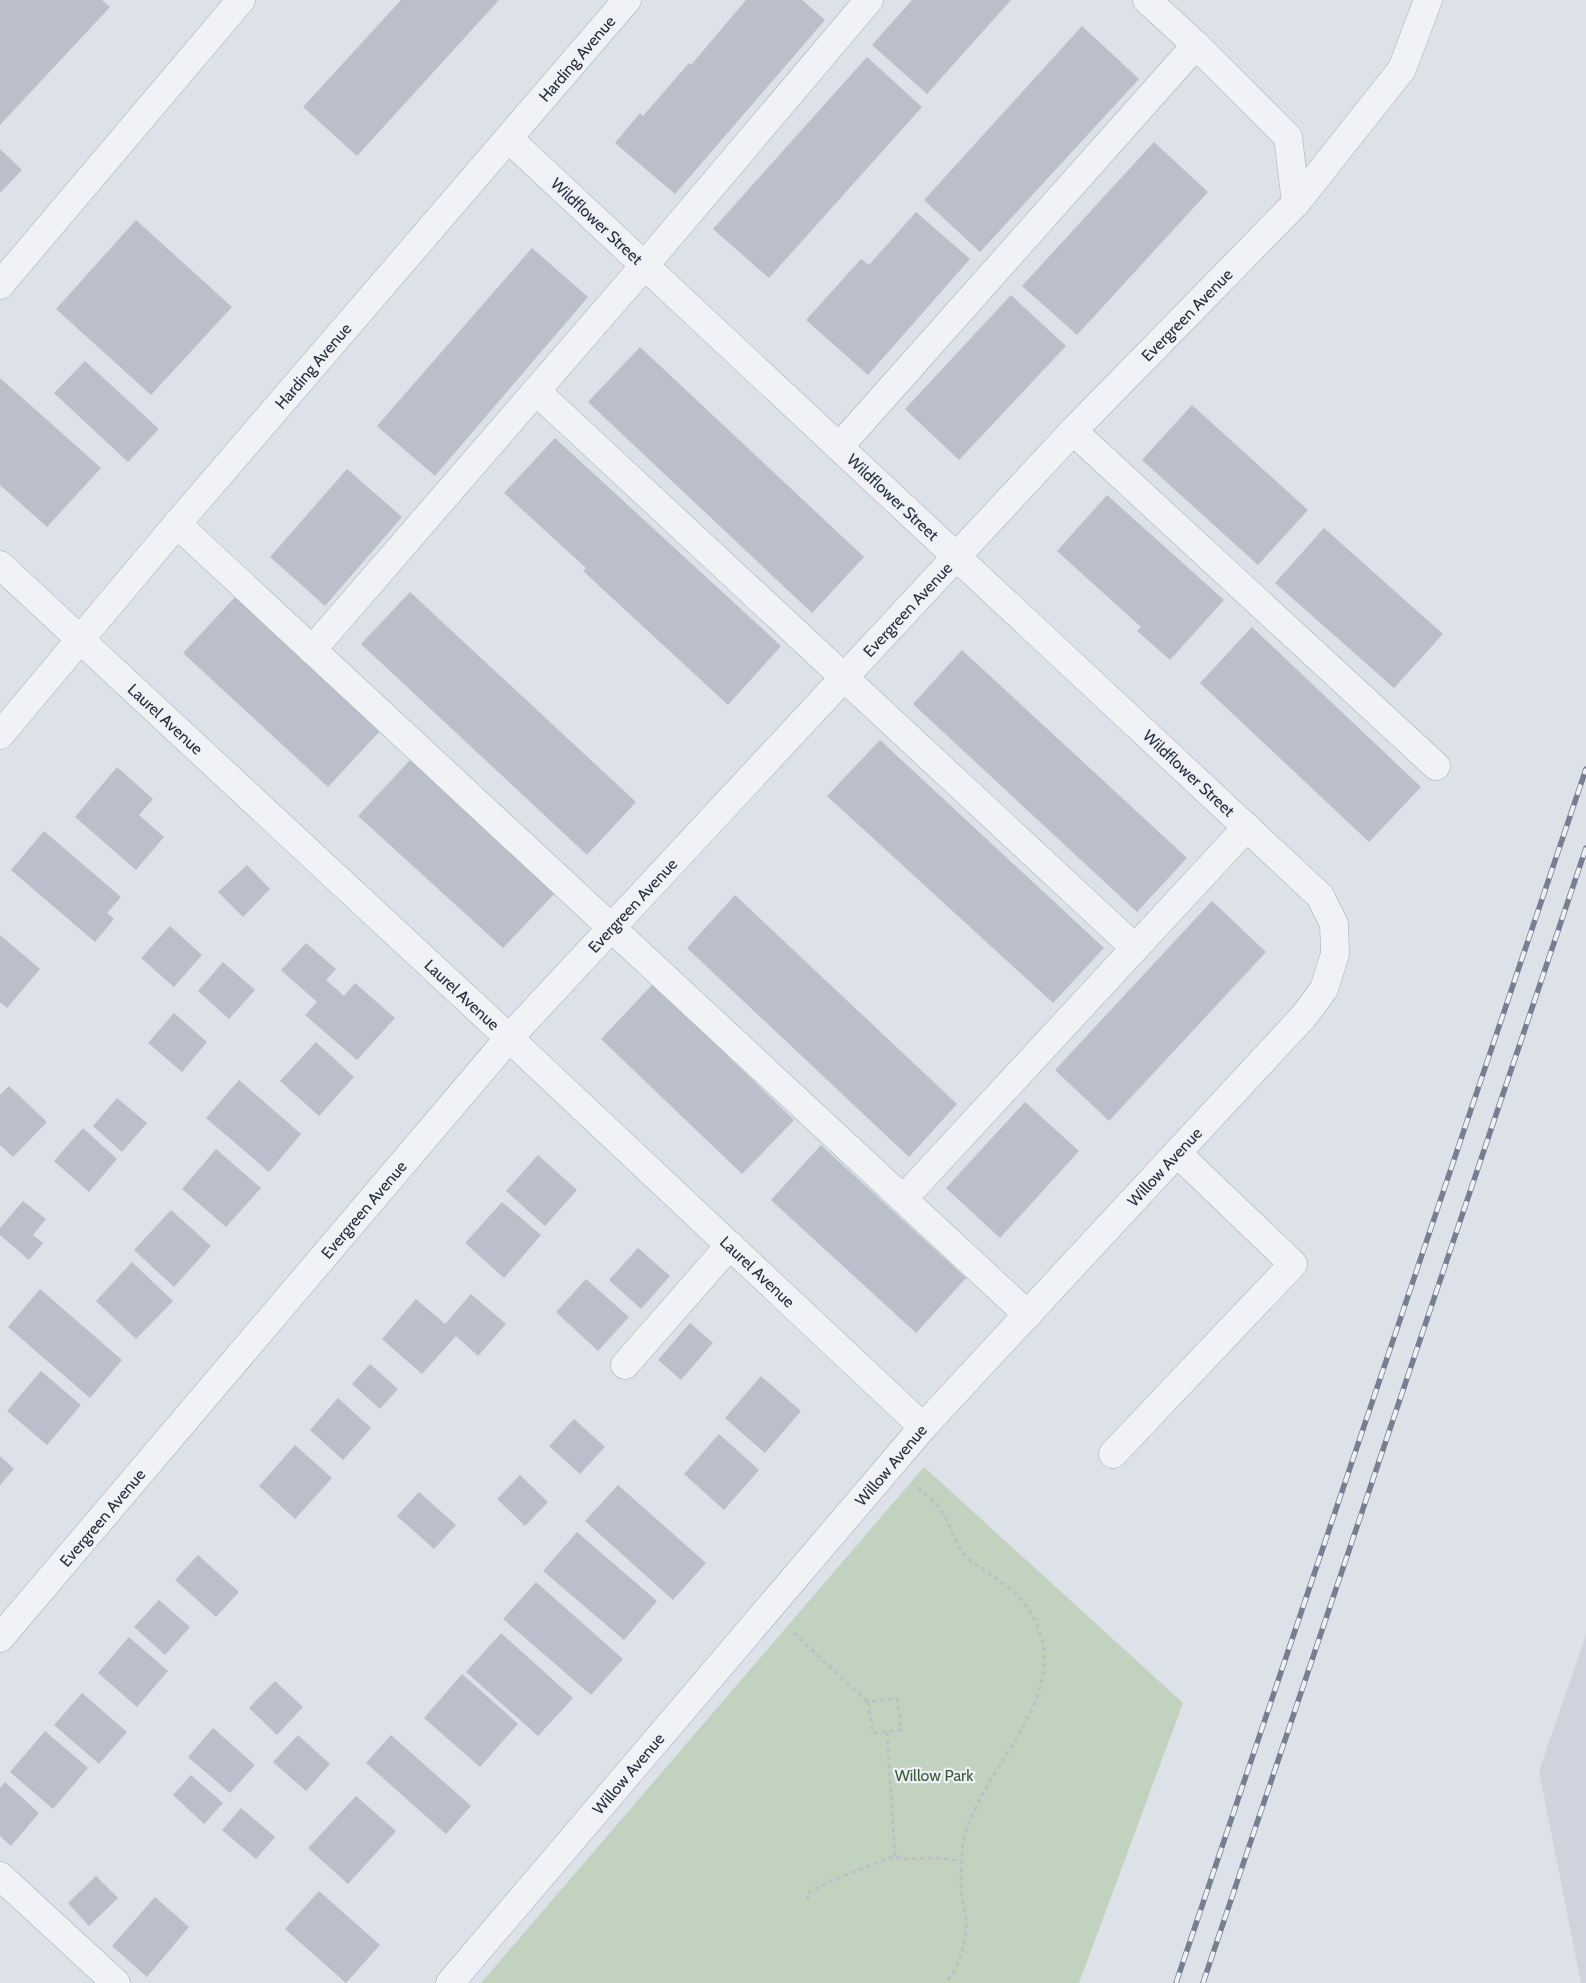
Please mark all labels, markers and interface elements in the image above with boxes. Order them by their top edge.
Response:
street label: Harding Avenue [535,12,619,106]
street label: Wildflower Street [547,174,647,269]
street label: Evergreen Avenue [1138,265,1237,365]
street label: Harding Avenue [271,319,355,413]
street label: Wildflower Street [843,450,943,545]
street label: Evergreen Avenue [859,558,956,661]
street label: Laurel Avenue [124,680,207,759]
street label: Wildflower Street [1139,726,1239,821]
street label: Evergreen Avenue [584,854,681,957]
street label: Laurel Avenue [421,955,503,1034]
street label: Willow Avenue [1124,1124,1206,1210]
street label: Evergreen Avenue [317,1157,411,1262]
street label: Laurel Avenue [716,1232,799,1312]
street label: Willow Avenue [851,1421,931,1510]
street label: Evergreen Avenue [56,1465,149,1571]
street label: Willow Avenue [589,1729,668,1818]
park label: Willow Park [895,1766,974,1785]

